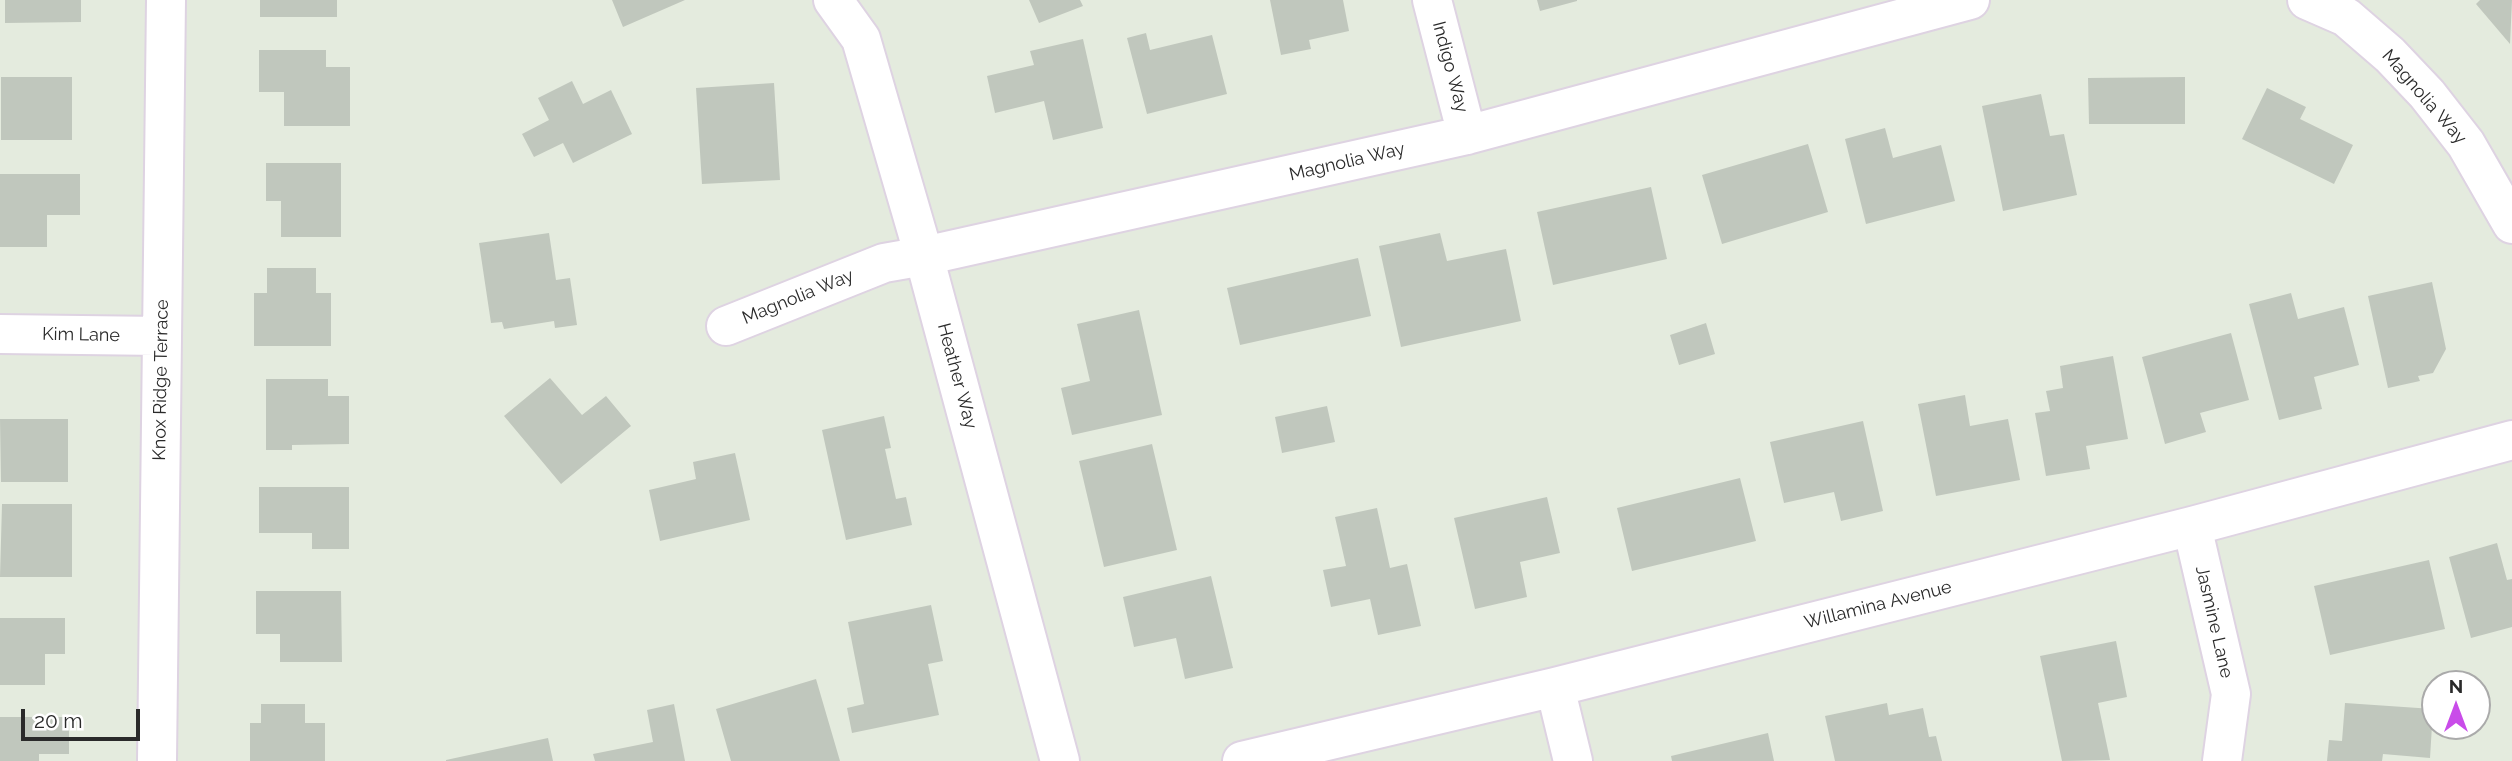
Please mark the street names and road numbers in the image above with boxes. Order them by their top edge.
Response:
street label: Indigo Way [1427,19,1473,115]
street label: Magnolia Way [2377,45,2471,149]
street label: Magnolia Way [1287,138,1407,186]
street label: Magnolia Way [739,265,857,329]
street label: Knox Ridge Terrace [149,299,173,461]
street label: Heather Way [933,321,981,431]
street label: Kim Lane [42,324,120,346]
street label: Jasmine Lane [2191,564,2237,680]
street label: Willamina Avenue [1802,576,1954,634]

